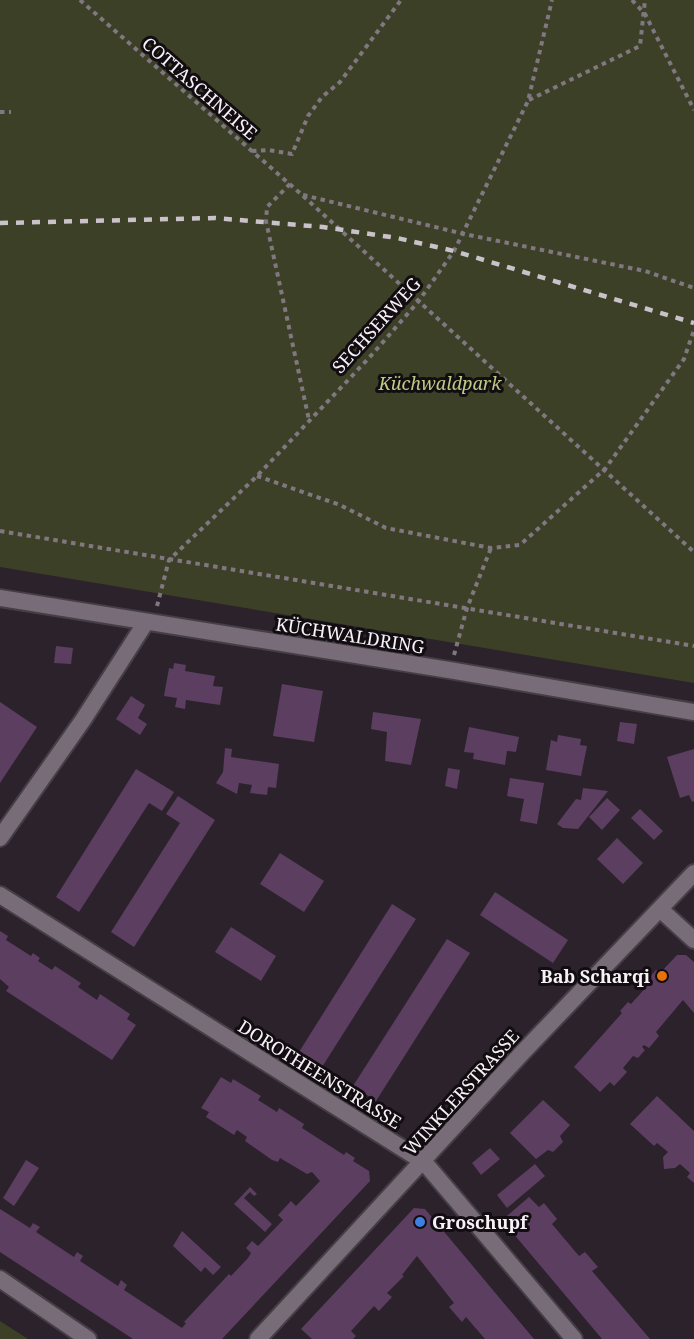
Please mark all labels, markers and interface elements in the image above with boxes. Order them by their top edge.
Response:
street label: COTTASCHNEISE [137,31,263,145]
street label: SECHSERWEG [326,272,426,378]
park label: Küchwaldpark [377,371,502,395]
street label: KÜCHWALDRING [274,611,426,659]
place label: Bab Scharqi [541,964,651,988]
marker: Bab Scharqi [655,969,669,983]
street label: DOROTHEENSTRASSE [234,1014,406,1134]
street label: WINKLERSTRASSE [398,1024,524,1160]
place label: Groschupf [432,1210,529,1234]
marker: Groschupf [413,1215,427,1229]

